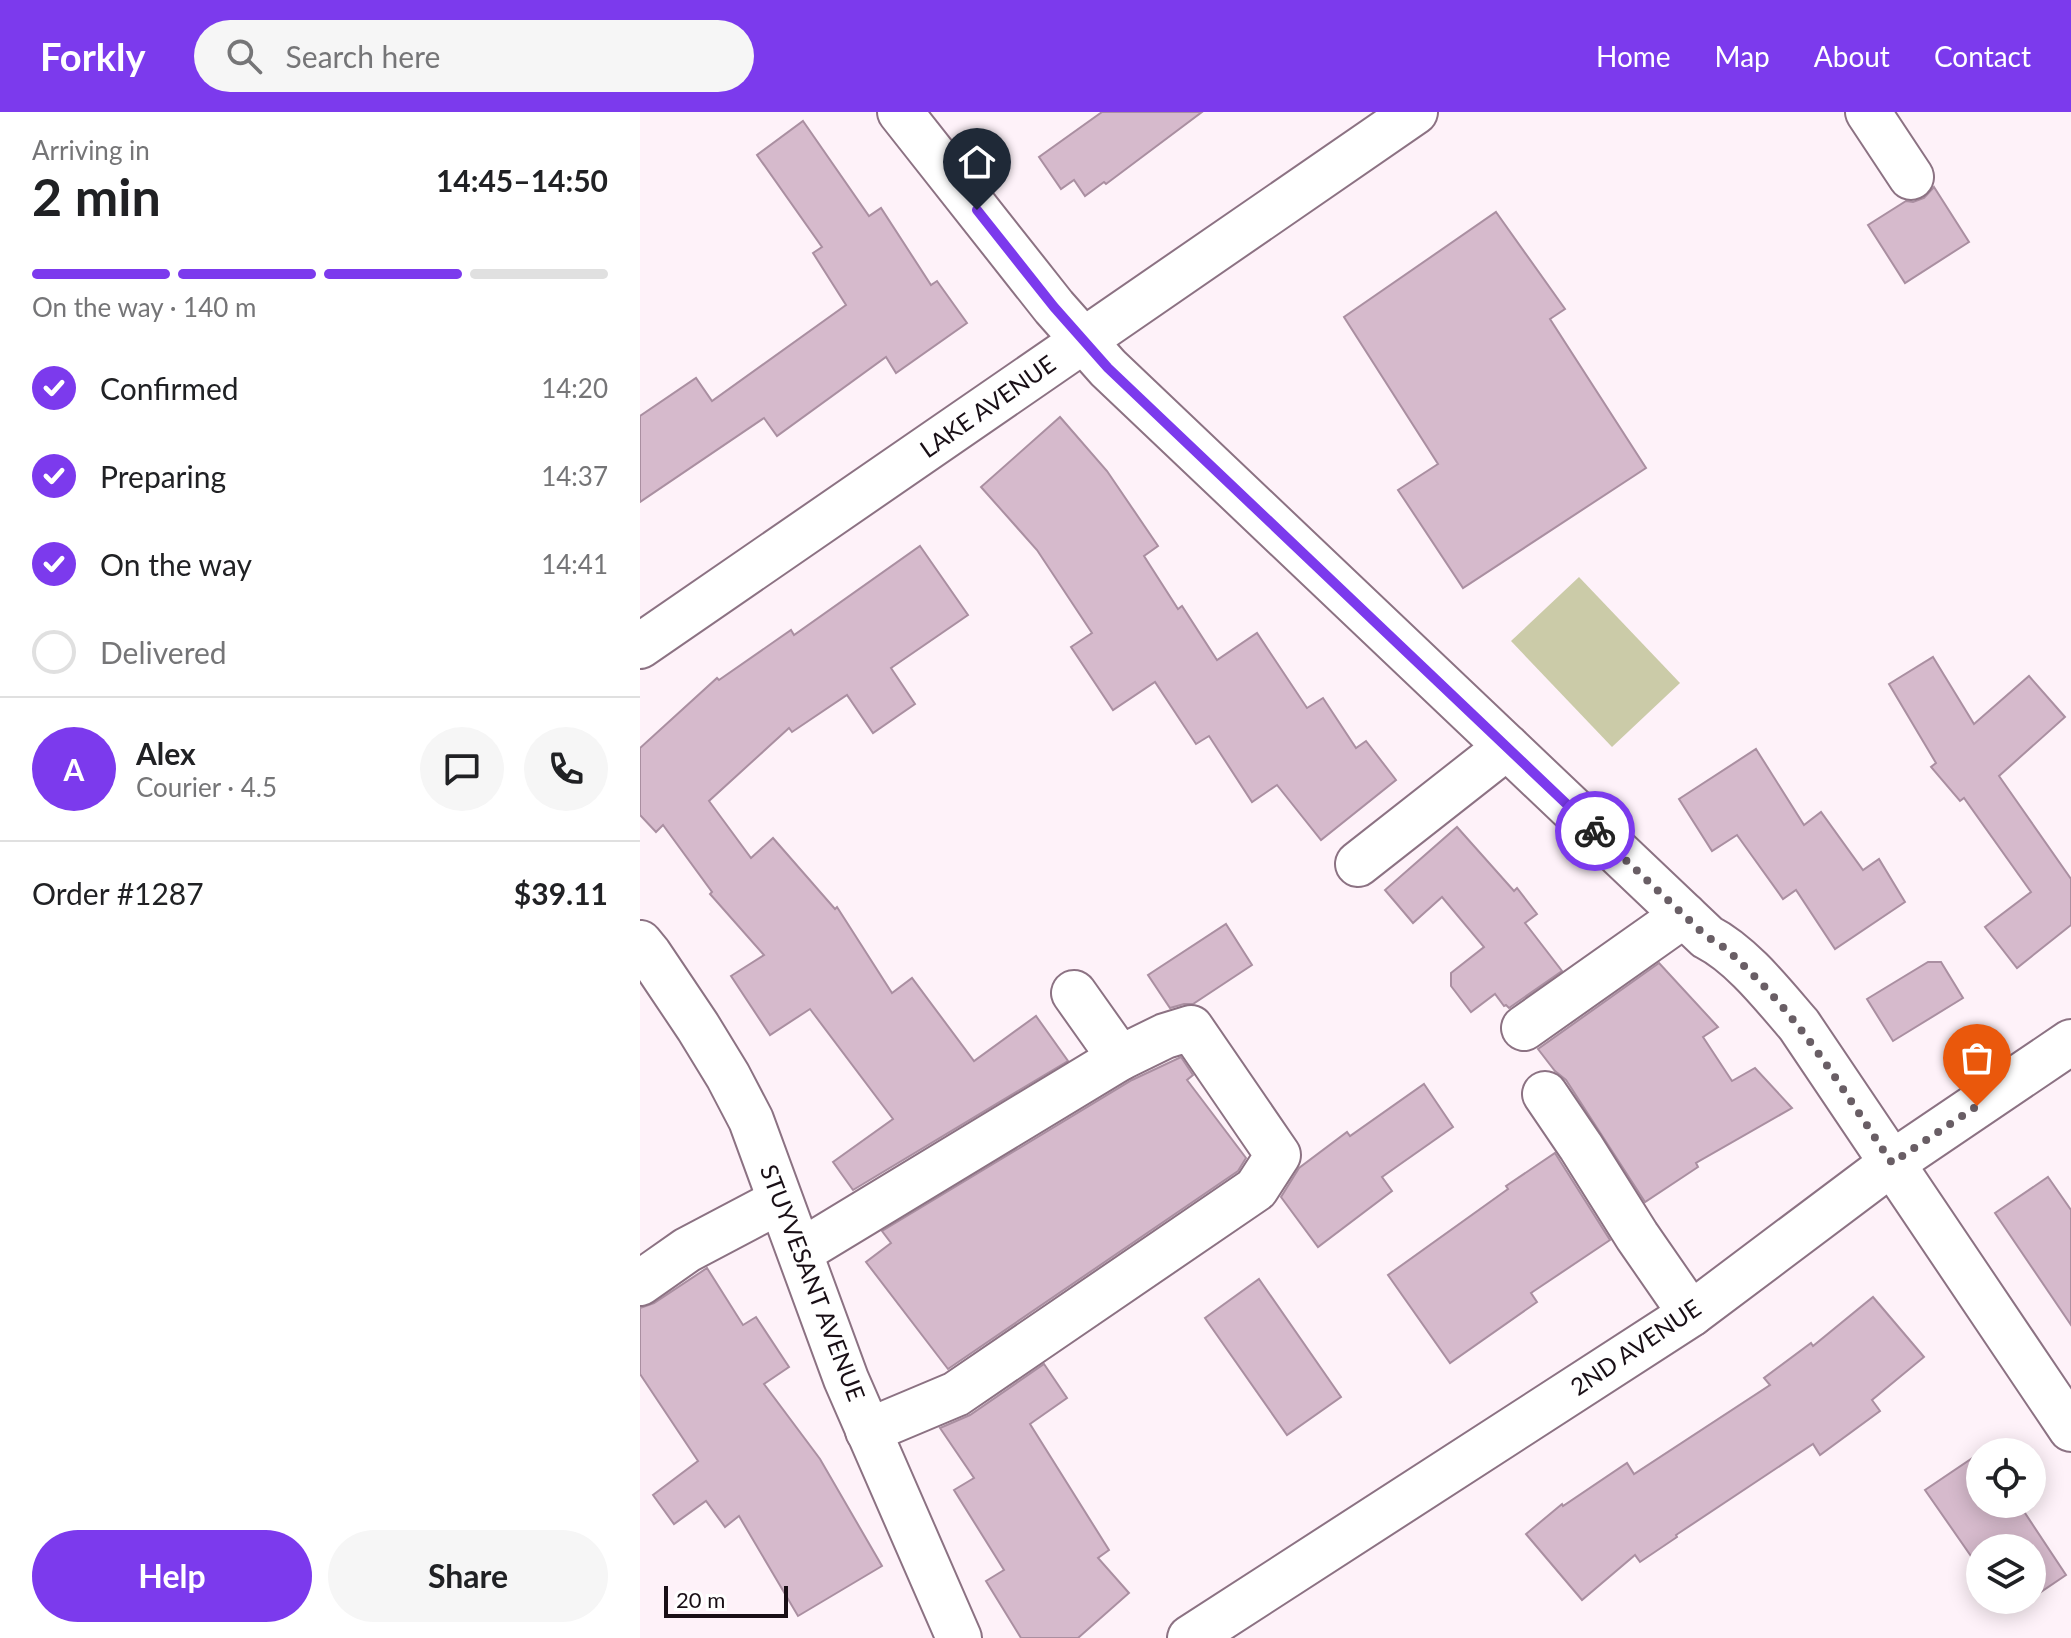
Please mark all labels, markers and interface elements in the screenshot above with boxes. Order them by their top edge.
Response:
search box [194,20,754,92]
text: Forkly [40,33,146,79]
icon: search [222,34,266,78]
text: Search here [286,38,440,74]
text: Home [1596,39,1671,73]
text: Map [1715,39,1770,73]
text: About [1814,39,1890,73]
text: Contact [1934,39,2031,73]
pin [943,128,1011,210]
text: Arriving in [32,134,150,166]
icon: home [955,140,999,184]
text: 14:45–14:50 [436,162,608,198]
text: 2 min [32,165,161,227]
text: On the way · 140 m [32,291,256,323]
street label: LAKE AVENUE [914,348,1060,463]
icon: check [32,366,76,410]
text: Confirmed [100,370,239,406]
text: 14:20 [541,372,608,404]
icon: check [32,454,76,498]
text: Preparing [100,458,226,494]
text: 14:37 [541,460,608,492]
icon: check [32,542,76,586]
text: On the way [100,546,252,582]
text: 14:41 [541,548,608,580]
text: Delivered [100,634,227,670]
button: chat [420,727,504,811]
button: phone [524,727,608,811]
text: Alex [136,735,196,771]
text: A [64,751,84,787]
text: Courier · 4.5 [136,771,277,803]
courier [1555,791,1635,871]
icon: bike [1573,809,1617,853]
text: Order #1287 [32,875,204,911]
text: $39.11 [514,875,608,911]
pin [1943,1024,2011,1106]
icon: bag [1955,1036,1999,1080]
street label: STUYVESANT AVENUE [755,1160,872,1405]
street label: 2ND AVENUE [1565,1293,1706,1401]
map controls [1966,1438,2046,1614]
button: locate [1966,1438,2046,1518]
button: Help [32,1530,312,1622]
button: Share [328,1530,608,1622]
button: layers [1966,1534,2046,1614]
scale bar [664,1582,788,1618]
text: 20 m [676,1586,725,1613]

